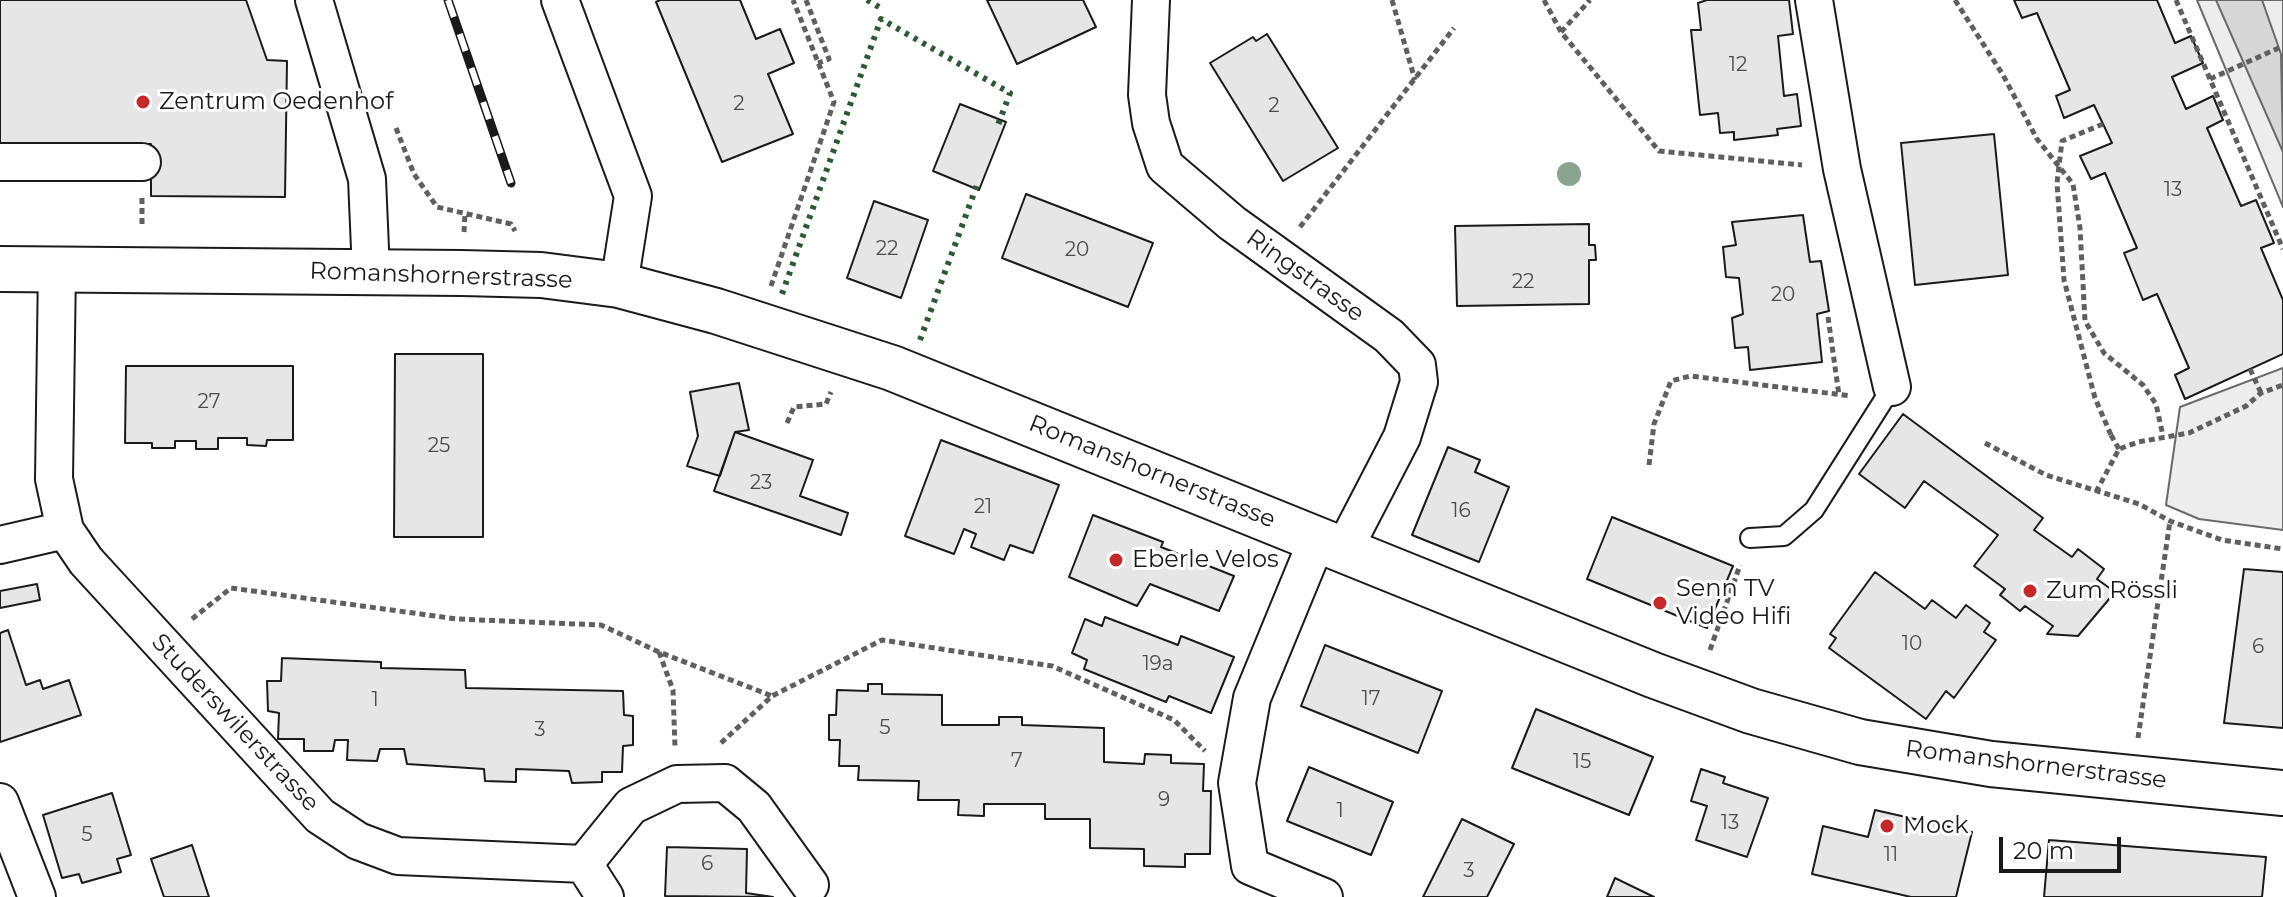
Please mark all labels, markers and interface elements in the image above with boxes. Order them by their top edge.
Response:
house number: 12 [1729,53,1747,77]
place label: Zentrum Oedenhof [159,88,393,116]
house number: 2 [733,92,745,116]
marker: Zentrum Oedenhof [134,93,152,111]
house number: 2 [1268,94,1280,118]
house number: 13 [2164,178,2182,202]
street label: Ringstrasse [1240,224,1370,328]
house number: 22 [876,237,898,261]
house number: 20 [1065,238,1089,262]
street label: Romanshornerstrasse [309,257,573,295]
house number: 22 [1512,270,1534,294]
house number: 20 [1771,283,1795,307]
house number: 27 [197,390,221,414]
street label: Romanshornerstrasse [1025,409,1279,535]
house number: 25 [428,434,450,458]
house number: 23 [750,471,772,495]
house number: 21 [974,495,992,519]
house number: 16 [1451,499,1471,523]
place label: Eberle Velos [1132,546,1279,574]
marker: Eberle Velos [1107,551,1125,569]
place label: Senn TV Video Hifi [1676,575,1791,631]
place label: Zum Rössli [2046,577,2178,605]
marker: Zum Rössli [2021,582,2039,600]
marker: Senn TV Video Hifi [1651,594,1669,612]
street label: Studerswilerstrasse [145,628,325,818]
house number: 10 [1902,632,1922,656]
house number: 6 [2252,635,2264,659]
house number: 19a [1142,652,1174,676]
house number: 17 [1362,687,1380,711]
house number: 1 [371,688,379,712]
house number: 5 [879,716,891,740]
house number: 3 [534,718,546,742]
street label: Romanshornerstrasse [1904,735,2168,795]
house number: 7 [1011,749,1023,773]
house number: 15 [1573,750,1591,774]
house number: 9 [1158,788,1170,812]
house number: 1 [1336,799,1344,823]
house number: 13 [1721,811,1739,835]
place label: Mock [1903,812,1969,840]
marker: Mock [1878,817,1896,835]
scale bar [2003,821,2125,871]
house number: 5 [81,823,93,847]
text: 20 m [2013,836,2074,865]
house number: 11 [1884,843,1898,867]
house number: 6 [701,852,713,876]
house number: 3 [1463,859,1475,883]

